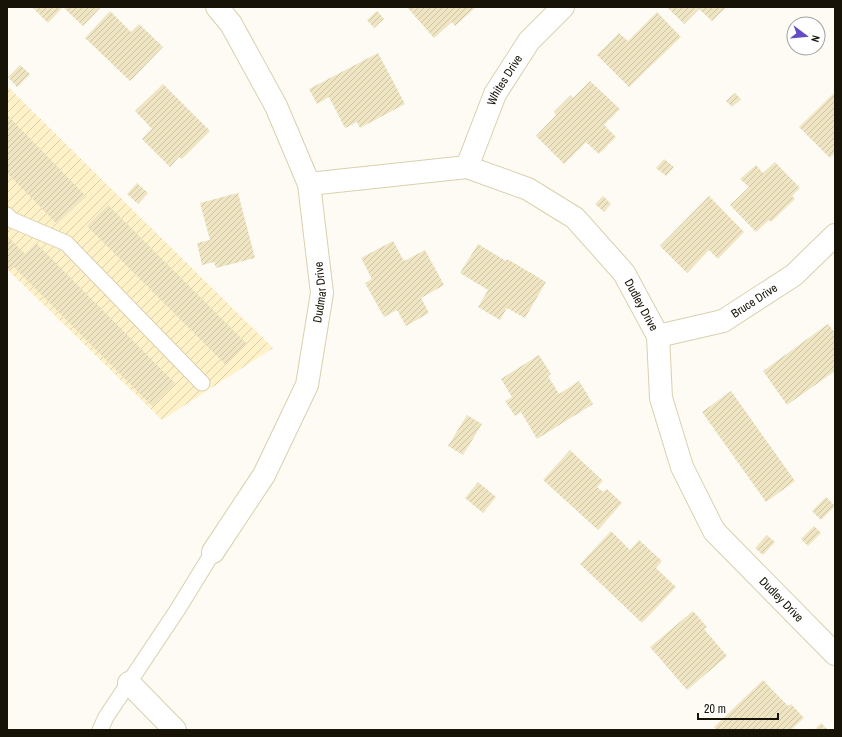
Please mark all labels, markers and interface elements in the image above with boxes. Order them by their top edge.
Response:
north arrow [786,16,826,56]
text: N [808,34,823,44]
street label: Whites Drive [483,52,526,108]
street label: Dudmar Drive [309,261,330,324]
street label: Dudley Drive [621,276,662,334]
street label: Bruce Drive [728,280,780,322]
street label: Dudley Drive [756,574,807,625]
scale bar [698,695,778,721]
text: 20 m [704,701,726,717]

